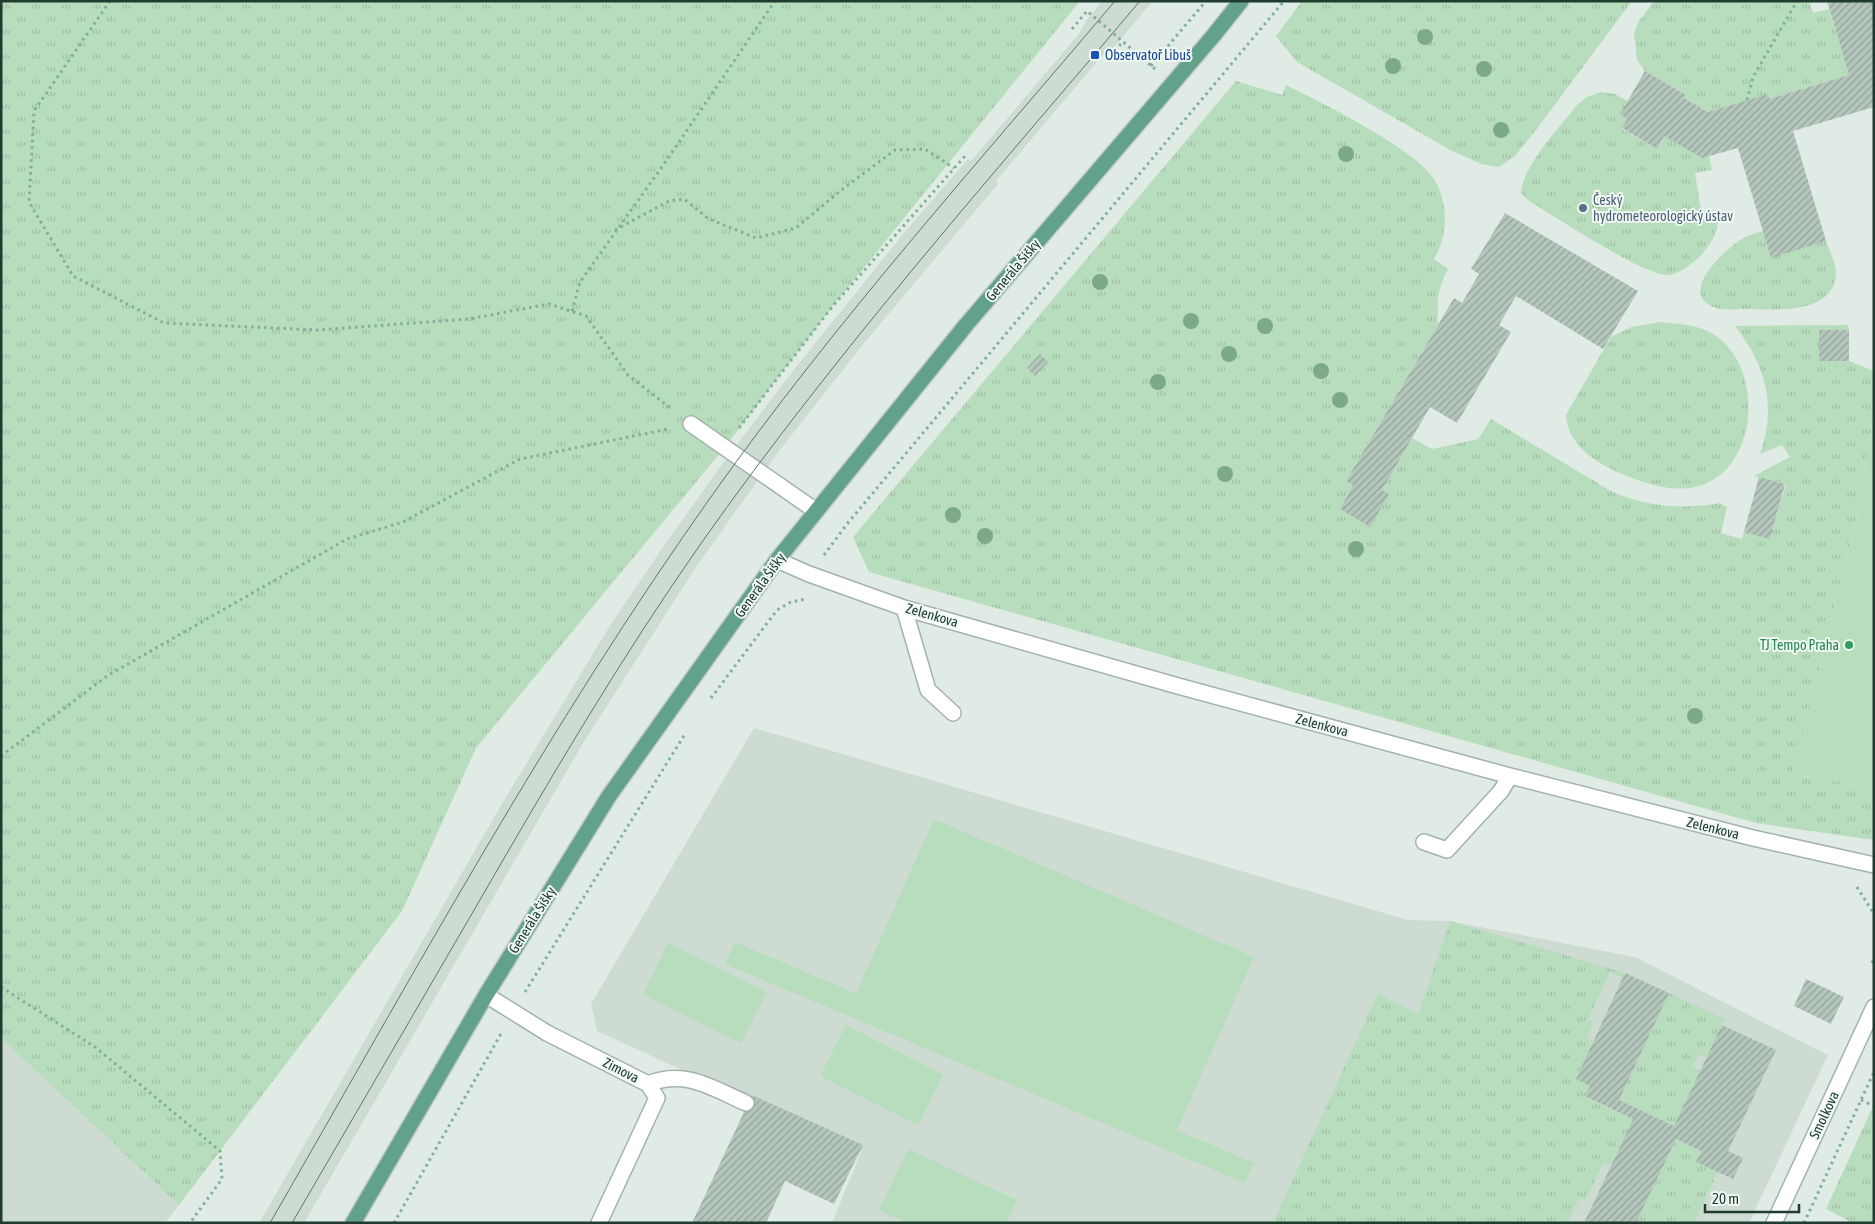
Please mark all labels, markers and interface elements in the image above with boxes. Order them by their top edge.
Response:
place label: Observatoř Libuš [1105,47,1191,63]
marker: Observatoř Libuš [1089,49,1101,61]
place label: Český hydrometeorologický ústav [1593,191,1733,224]
marker: Český hydrometeorologický ústav [1577,202,1589,214]
street label: Generála Šišky [983,236,1044,304]
street label: Generála Šišky [731,550,789,620]
street label: Zelenkova [904,600,960,630]
place label: TJ Tempo Praha [1760,637,1839,653]
marker: TJ Tempo Praha [1843,639,1855,651]
street label: Zelenkova [1294,710,1350,740]
street label: Zelenkova [1685,814,1741,842]
street label: Generála Šišky [505,884,559,956]
street label: Zimova [600,1054,642,1086]
street label: Smolkova [1806,1089,1842,1141]
scale bar [1705,1182,1799,1214]
text: 20 m [1712,1190,1739,1207]

